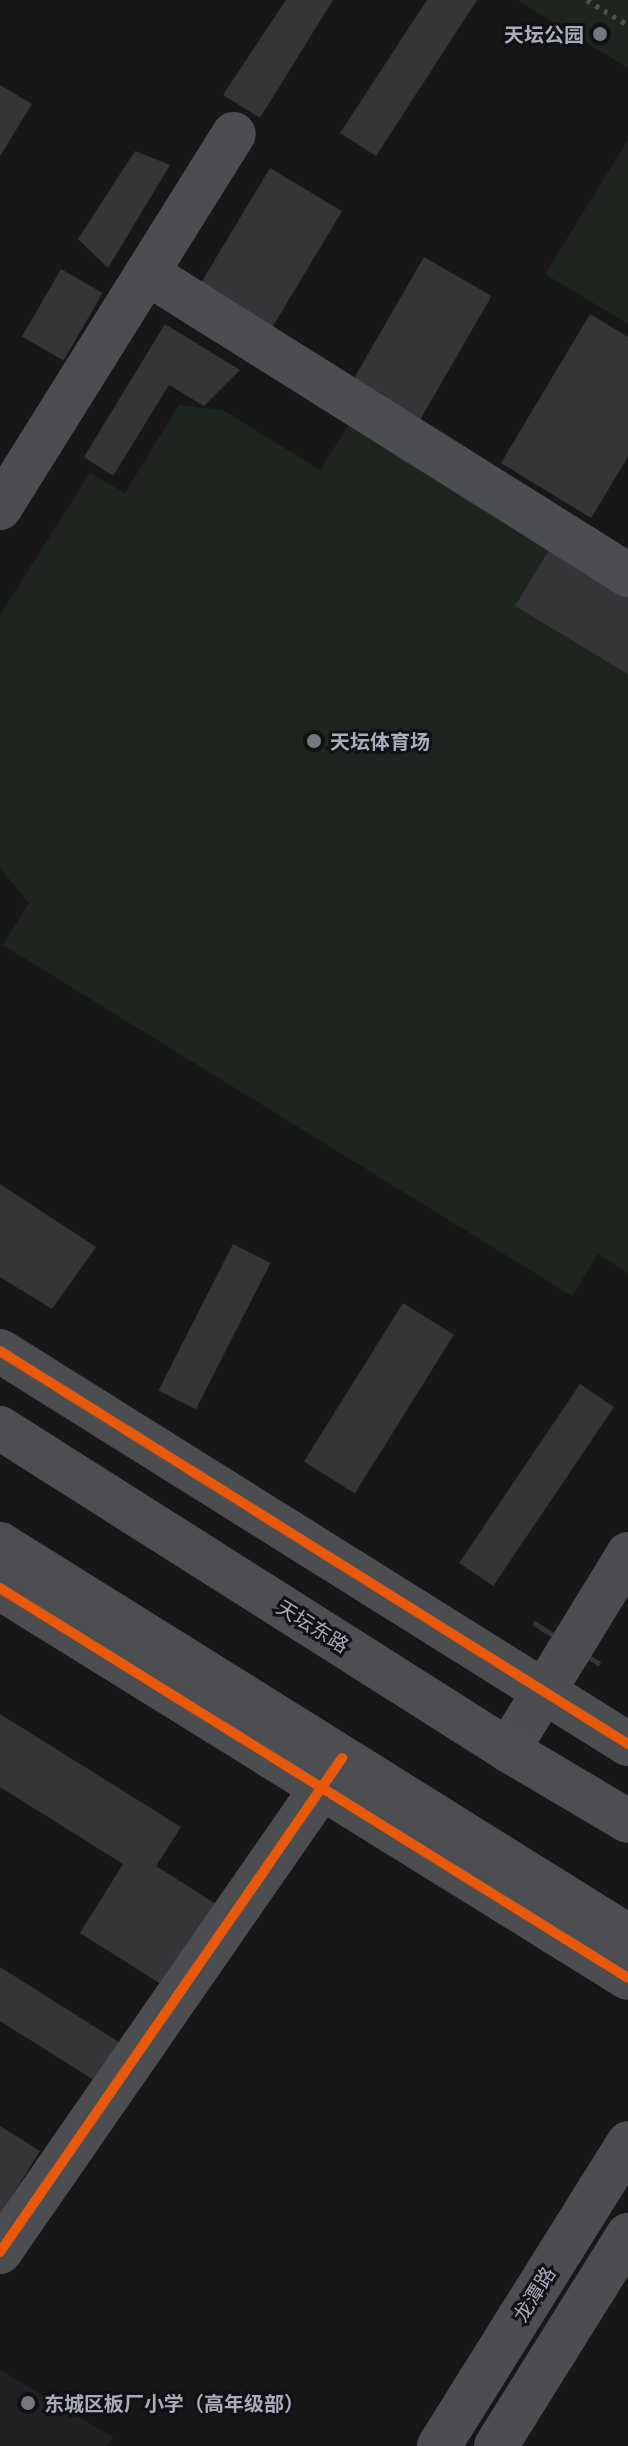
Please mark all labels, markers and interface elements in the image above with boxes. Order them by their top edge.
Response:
place label: 天坛公园 [504,22,584,46]
marker: 天坛公园 [591,25,609,43]
place label: 天坛体育场 [330,729,430,753]
marker: 天坛体育场 [305,732,323,750]
street label: 天坛东路 [273,1595,353,1657]
street label: 龙潭路 [508,2262,560,2326]
place label: 东城区板厂小学（高年级部） [44,2391,304,2415]
marker: 东城区板厂小学（高年级部） [19,2394,37,2412]

